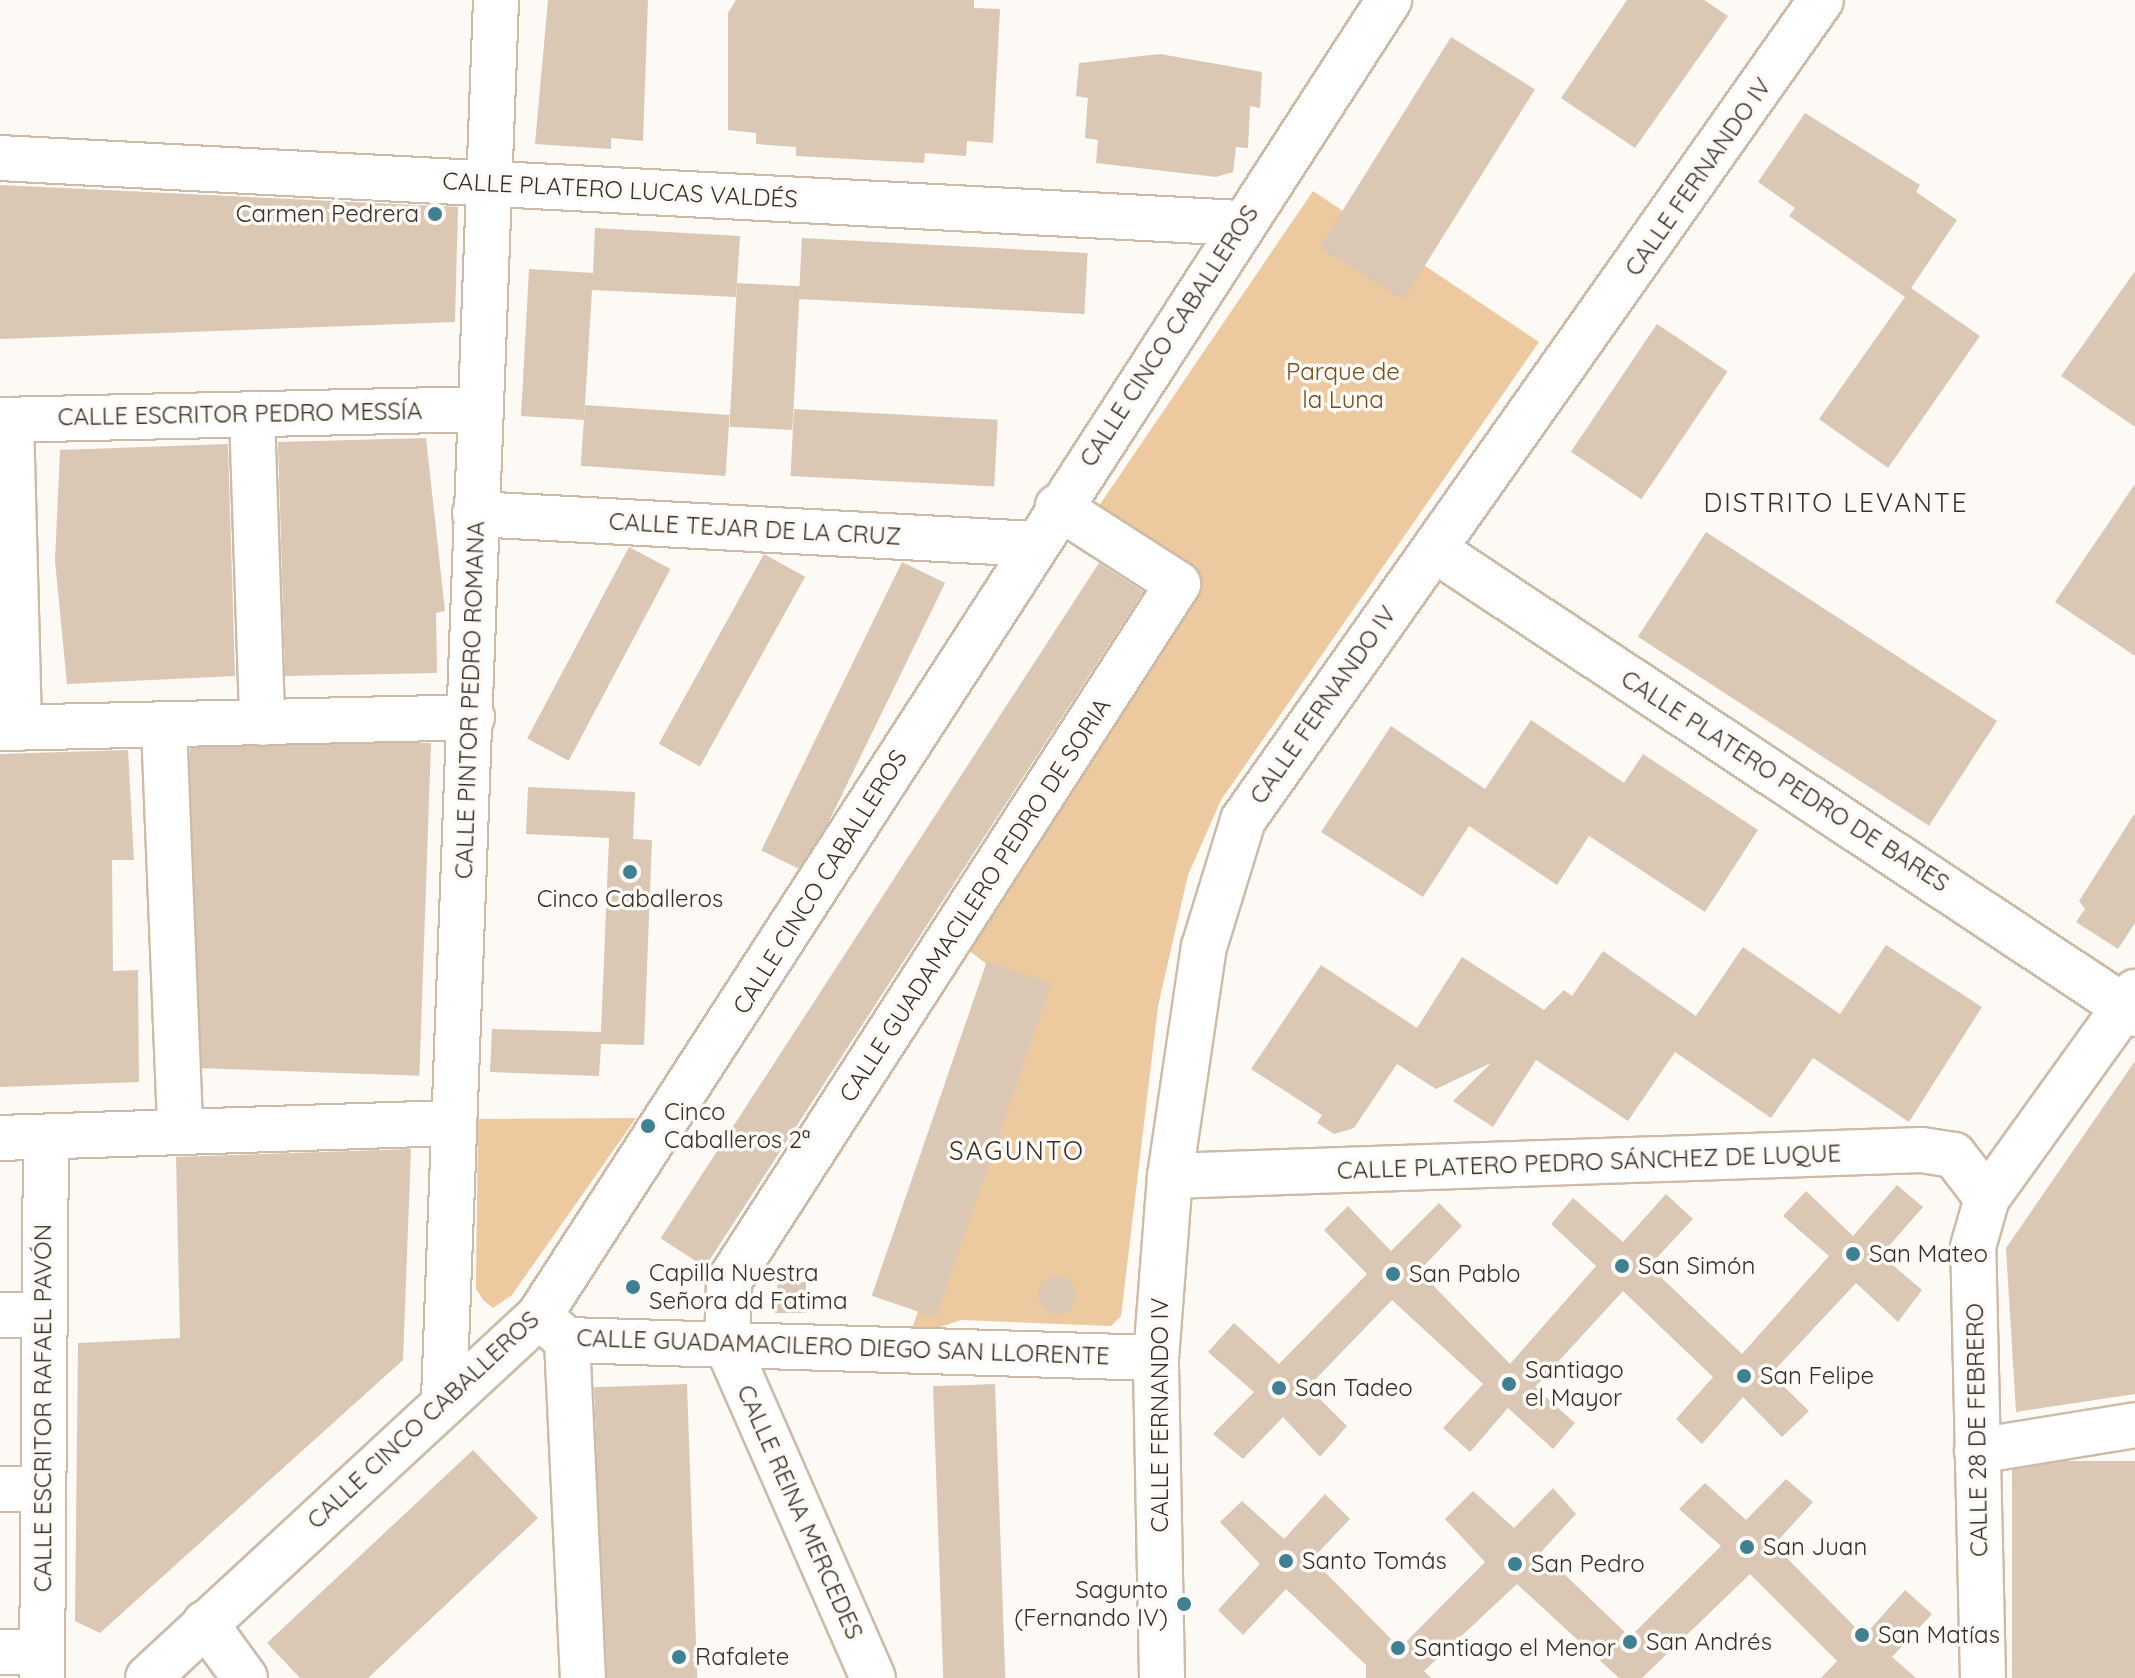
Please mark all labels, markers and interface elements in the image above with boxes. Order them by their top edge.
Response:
street label: CALLE FERNANDO IV [1619,73,1777,281]
street label: CALLE PLATERO LUCAS VALDÉS [442,166,798,214]
place label: Carmen Pedrera [236,200,419,228]
street label: CALLE CINCO CABALLEROS [1074,200,1264,472]
marker: Carmen Pedrera [426,205,444,223]
park label: Parque de la Luna [1286,358,1400,414]
street label: CALLE ESCRITOR PEDRO MESSÍA [57,396,423,432]
district label: DISTRITO LEVANTE [1704,487,1968,519]
street label: CALLE TEJAR DE LA CRUZ [608,507,902,551]
street label: CALLE PINTOR PEDRO ROMANA [449,520,491,880]
street label: CALLE FERNANDO IV [1244,601,1402,809]
street label: CALLE PLATERO PEDRO DE BARES [1616,664,1954,898]
street label: CALLE GUADAMACILERO PEDRO DE SORIA [833,693,1117,1107]
street label: CALLE CINCO CABALLEROS [727,745,913,1019]
marker: Cinco Caballeros [621,863,639,881]
place label: Cinco Caballeros [537,885,723,913]
place label: Cinco Caballeros 2ª [664,1098,810,1154]
marker: Cinco Caballeros 2ª [639,1117,657,1135]
district label: SAGUNTO [949,1135,1085,1167]
street label: CALLE PLATERO PEDRO SÁNCHEZ DE LUQUE [1336,1139,1842,1185]
street label: CALLE ESCRITOR RAFAEL PAVÓN [29,1224,57,1592]
place label: San Mateo [1869,1240,1988,1268]
marker: San Mateo [1844,1245,1862,1263]
place label: San Simón [1638,1252,1755,1280]
marker: San Simón [1613,1257,1631,1275]
place label: Capilla Nuestra Señora dd Fatima [649,1259,847,1315]
place label: San Pablo [1409,1260,1521,1288]
marker: San Pablo [1384,1265,1402,1283]
marker: Capilla Nuestra Señora dd Fatima [624,1278,642,1296]
street label: CALLE FERNANDO IV [1146,1298,1174,1532]
street label: CALLE 28 DE FEBRERO [1960,1303,1994,1557]
street label: CALLE CINCO CABALLEROS [301,1305,545,1535]
street label: CALLE GUADAMACILERO DIEGO SAN LLORENTE [576,1323,1110,1371]
place label: Santiago el Mayor [1525,1356,1624,1412]
place label: San Felipe [1760,1362,1874,1390]
marker: San Felipe [1735,1367,1753,1385]
place label: San Tadeo [1295,1374,1413,1402]
marker: Santiago el Mayor [1500,1375,1518,1393]
marker: San Tadeo [1270,1379,1288,1397]
street label: CALLE REINA MERCEDES [731,1380,869,1644]
place label: San Juan [1763,1533,1867,1561]
marker: San Juan [1738,1538,1756,1556]
place label: Santo Tomás [1302,1547,1447,1575]
place label: San Pedro [1531,1550,1645,1578]
marker: Santo Tomás [1277,1552,1295,1570]
marker: San Pedro [1506,1555,1524,1573]
place label: Sagunto (Fernando IV) [1014,1576,1168,1632]
marker: Sagunto (Fernando IV) [1175,1595,1193,1613]
place label: San Matías [1878,1621,2000,1649]
marker: San Matías [1853,1626,1871,1644]
place label: San Andrés [1646,1628,1772,1656]
marker: San Andrés [1621,1633,1639,1651]
place label: Santiago el Menor [1414,1634,1616,1662]
marker: Santiago el Menor [1389,1639,1407,1657]
place label: Rafalete [695,1643,789,1671]
marker: Rafalete [670,1648,688,1666]

